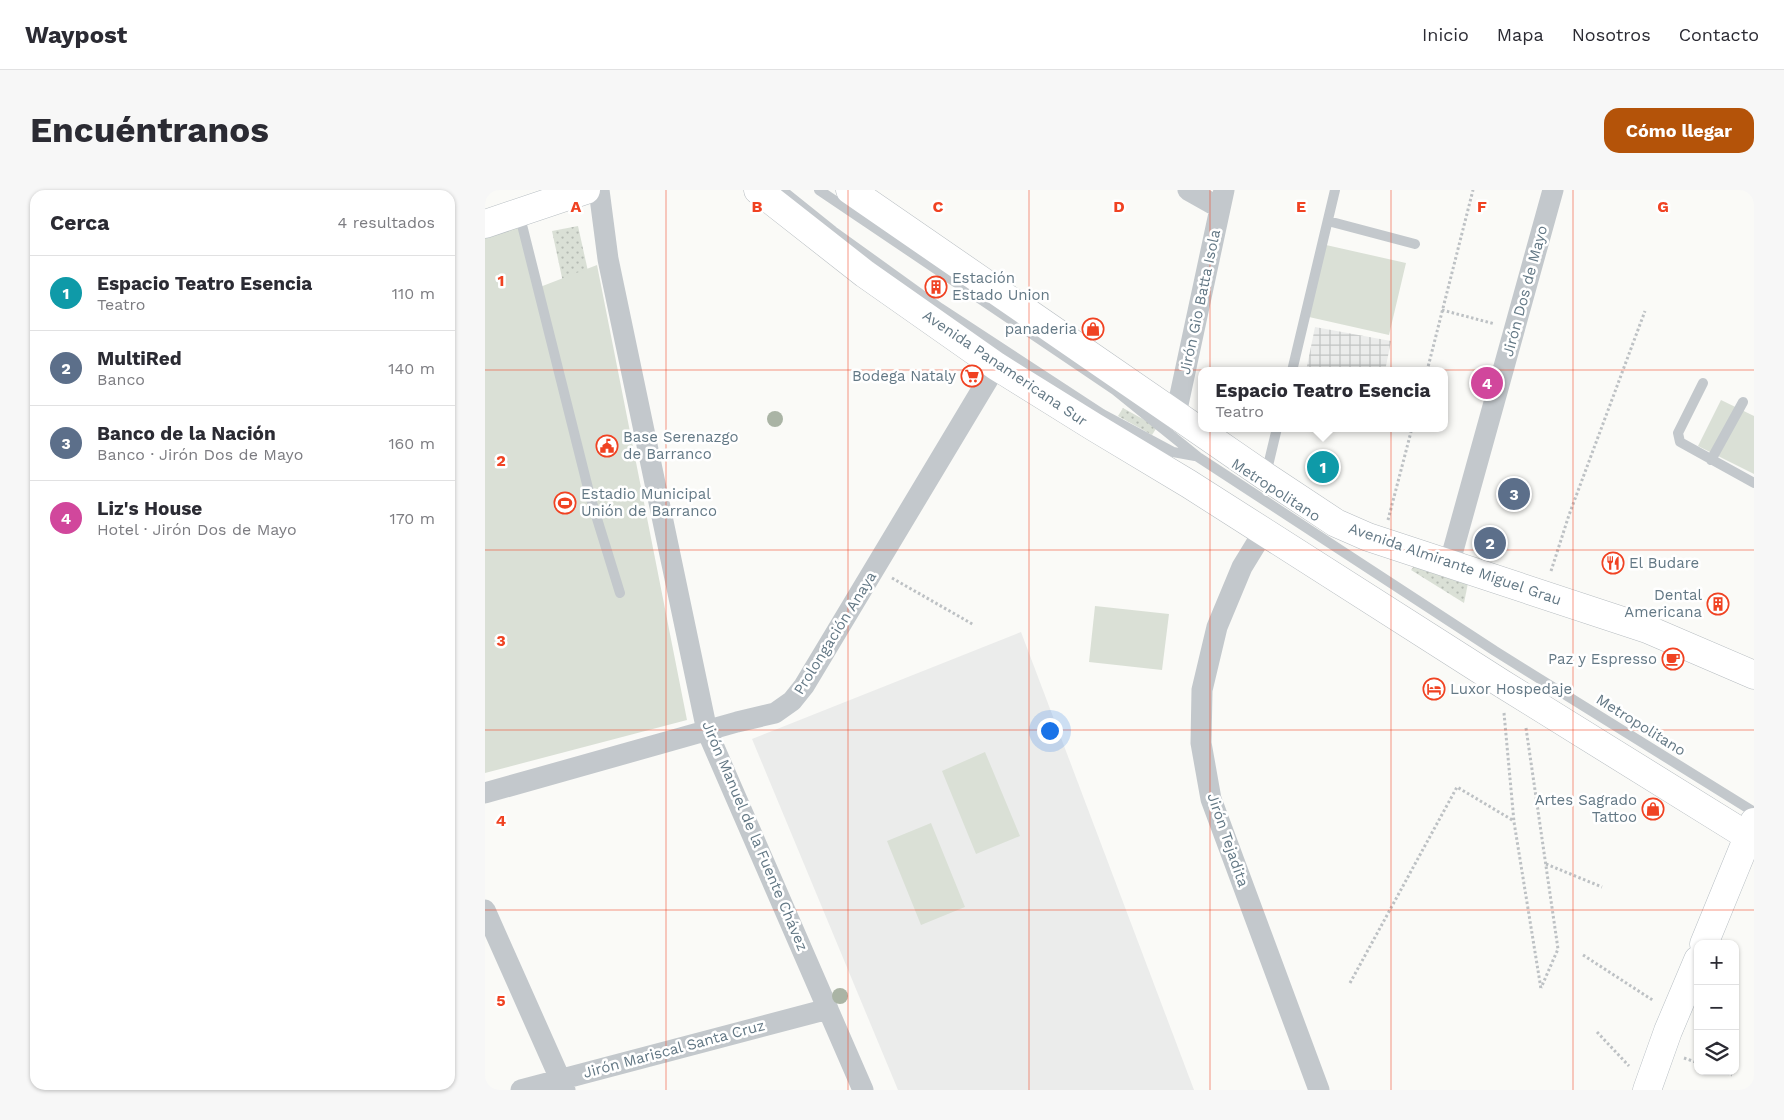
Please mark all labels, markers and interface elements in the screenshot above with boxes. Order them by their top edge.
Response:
text: Waypost [25,21,127,49]
text: Inicio [1422,24,1469,45]
text: Mapa [1497,24,1544,45]
text: Nosotros [1572,24,1651,45]
text: Contacto [1679,24,1759,45]
button: Cómo llegar [1604,108,1754,153]
text: Encuéntranos [30,109,269,151]
text: A [571,197,582,216]
text: B [752,197,763,216]
text: C [933,197,944,216]
text: D [1113,197,1125,216]
text: E [1296,197,1306,216]
text: F [1477,197,1487,216]
text: G [1657,197,1669,216]
text: Cerca [50,210,109,235]
text: 4 resultados [338,213,435,232]
street label: Jirón Dos de Mayo [1499,223,1551,359]
street label: Jirón Gio Batta Isola [1176,227,1224,376]
place label: Estación Estado Union [952,269,1050,304]
text: 1 [498,271,504,290]
text: Espacio Teatro Esencia [97,272,312,295]
building icon: Estación Estado Union [924,275,948,299]
text: 1 [63,284,69,303]
text: 110 m [392,284,435,303]
text: Teatro [97,295,145,314]
street label: Avenida Panamericana Sur [919,306,1091,430]
shop icon: panaderia [1081,317,1105,341]
place label: panaderia [1005,320,1077,338]
text: MultiRed [97,347,182,370]
text: 2 [61,359,71,378]
text: 140 m [388,359,435,378]
supermarket icon: Bodega Nataly [960,364,984,388]
pin: 4 [1471,364,1503,402]
place label: Bodega Nataly [852,367,956,385]
popup [1198,367,1448,432]
text: Banco [97,370,145,389]
text: Espacio Teatro Esencia [1215,379,1431,402]
text: Teatro [1215,402,1264,421]
text: Banco de la Nación [97,422,276,445]
place label: Base Serenazgo de Barranco [623,428,739,463]
text: 3 [61,434,71,453]
text: 160 m [388,434,435,453]
public building icon: Base Serenazgo de Barranco [595,434,619,458]
text: Banco · Jirón Dos de Mayo [97,445,303,464]
pin: 1 [1307,448,1339,486]
text: 2 [496,451,506,470]
street label: Metropolitano [1228,455,1324,525]
pin: 3 [1498,475,1530,513]
place label: Estadio Municipal Unión de Barranco [581,485,717,520]
sports icon: Estadio Municipal Unión de Barranco [553,491,577,515]
text: Liz's House [97,497,202,520]
text: 4 [61,509,71,528]
text: 170 m [389,509,435,528]
street label: Avenida Almirante Miguel Grau [1346,519,1564,609]
text: Hotel · Jirón Dos de Mayo [97,520,297,539]
pin: 2 [1474,524,1506,562]
restaurant icon: El Budare [1601,551,1625,575]
place label: El Budare [1629,554,1699,572]
street label: Prolongación Anaya [790,568,880,698]
place label: Dental Americana [1624,586,1702,621]
building icon: Dental Americana [1706,592,1730,616]
text: 3 [496,631,506,650]
cafe icon: Paz y Espresso [1661,647,1685,671]
place label: Paz y Espresso [1548,650,1657,668]
hotel icon: Luxor Hospedaje [1422,677,1446,701]
place label: Luxor Hospedaje [1450,680,1572,698]
street label: Metropolitano [1593,690,1689,760]
street label: Jirón Manuel de la Fuente Chávez [698,718,812,954]
your location [1037,718,1063,744]
street label: Jirón Tejadita [1204,791,1253,890]
place label: Artes Sagrado Tattoo [1535,791,1637,826]
shop icon: Artes Sagrado Tattoo [1641,797,1665,821]
text: 4 [496,811,506,830]
map controls [1694,940,1739,1075]
button: + [1694,940,1739,985]
button: − [1694,985,1739,1030]
text: 5 [496,991,506,1010]
street label: Jirón Mariscal Santa Cruz [581,1016,767,1082]
button: layers [1694,1030,1739,1075]

